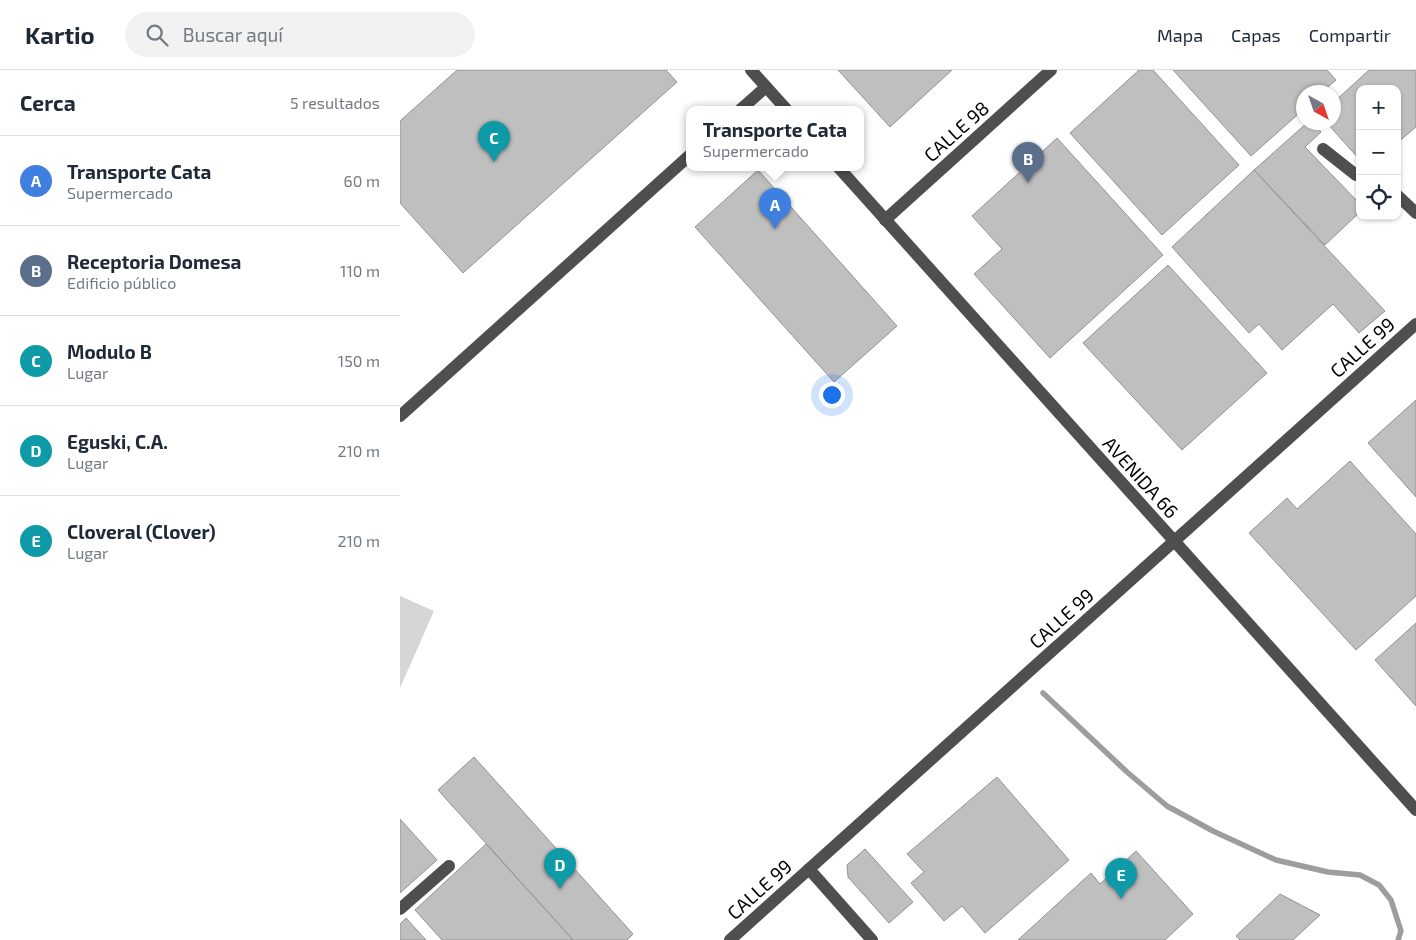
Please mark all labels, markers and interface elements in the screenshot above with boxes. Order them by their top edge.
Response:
search box [125,12,475,57]
text: Kartio [25,20,95,49]
icon: search [143,21,171,49]
text: Buscar aquí [183,23,283,46]
text: Mapa [1157,24,1203,46]
text: Capas [1231,24,1281,46]
text: Compartir [1309,24,1391,46]
north arrow [1296,85,1341,130]
map controls [1356,85,1401,220]
button: + [1356,85,1401,130]
text: Cerca [20,90,76,115]
text: 5 resultados [290,93,380,112]
street label: CALLE 98 [919,96,993,166]
popup [686,106,864,171]
text: Transporte Cata [703,118,847,141]
pin: C [478,121,510,162]
button: − [1356,130,1401,175]
text: Supermercado [703,141,809,160]
pin: B [1012,142,1044,183]
text: Transporte Cata [67,160,211,183]
text: A [31,171,41,190]
text: 60 m [344,171,380,190]
button: locate [1356,175,1401,220]
text: Supermercado [67,183,173,202]
pin: A [759,188,791,229]
text: Receptoria Domesa [67,250,241,273]
text: B [31,261,41,280]
text: 110 m [340,261,380,280]
text: Edificio público [67,273,176,292]
street label: CALLE 99 [1325,312,1399,382]
text: Modulo B [67,340,152,363]
text: C [31,351,41,370]
text: 150 m [338,351,380,370]
text: Lugar [67,363,108,382]
your location [819,382,845,408]
text: Eguski, C.A. [67,430,168,453]
street label: AVENIDA 66 [1098,432,1184,522]
text: D [31,441,41,460]
text: 210 m [337,441,380,460]
text: Lugar [67,453,108,472]
text: Cloveral (Clover) [67,520,216,543]
text: E [31,531,41,550]
text: 210 m [337,531,380,550]
text: Lugar [67,543,108,562]
street label: CALLE 99 [1024,583,1098,653]
pin: D [544,848,576,889]
street label: CALLE 99 [722,854,796,924]
pin: E [1105,858,1137,899]

